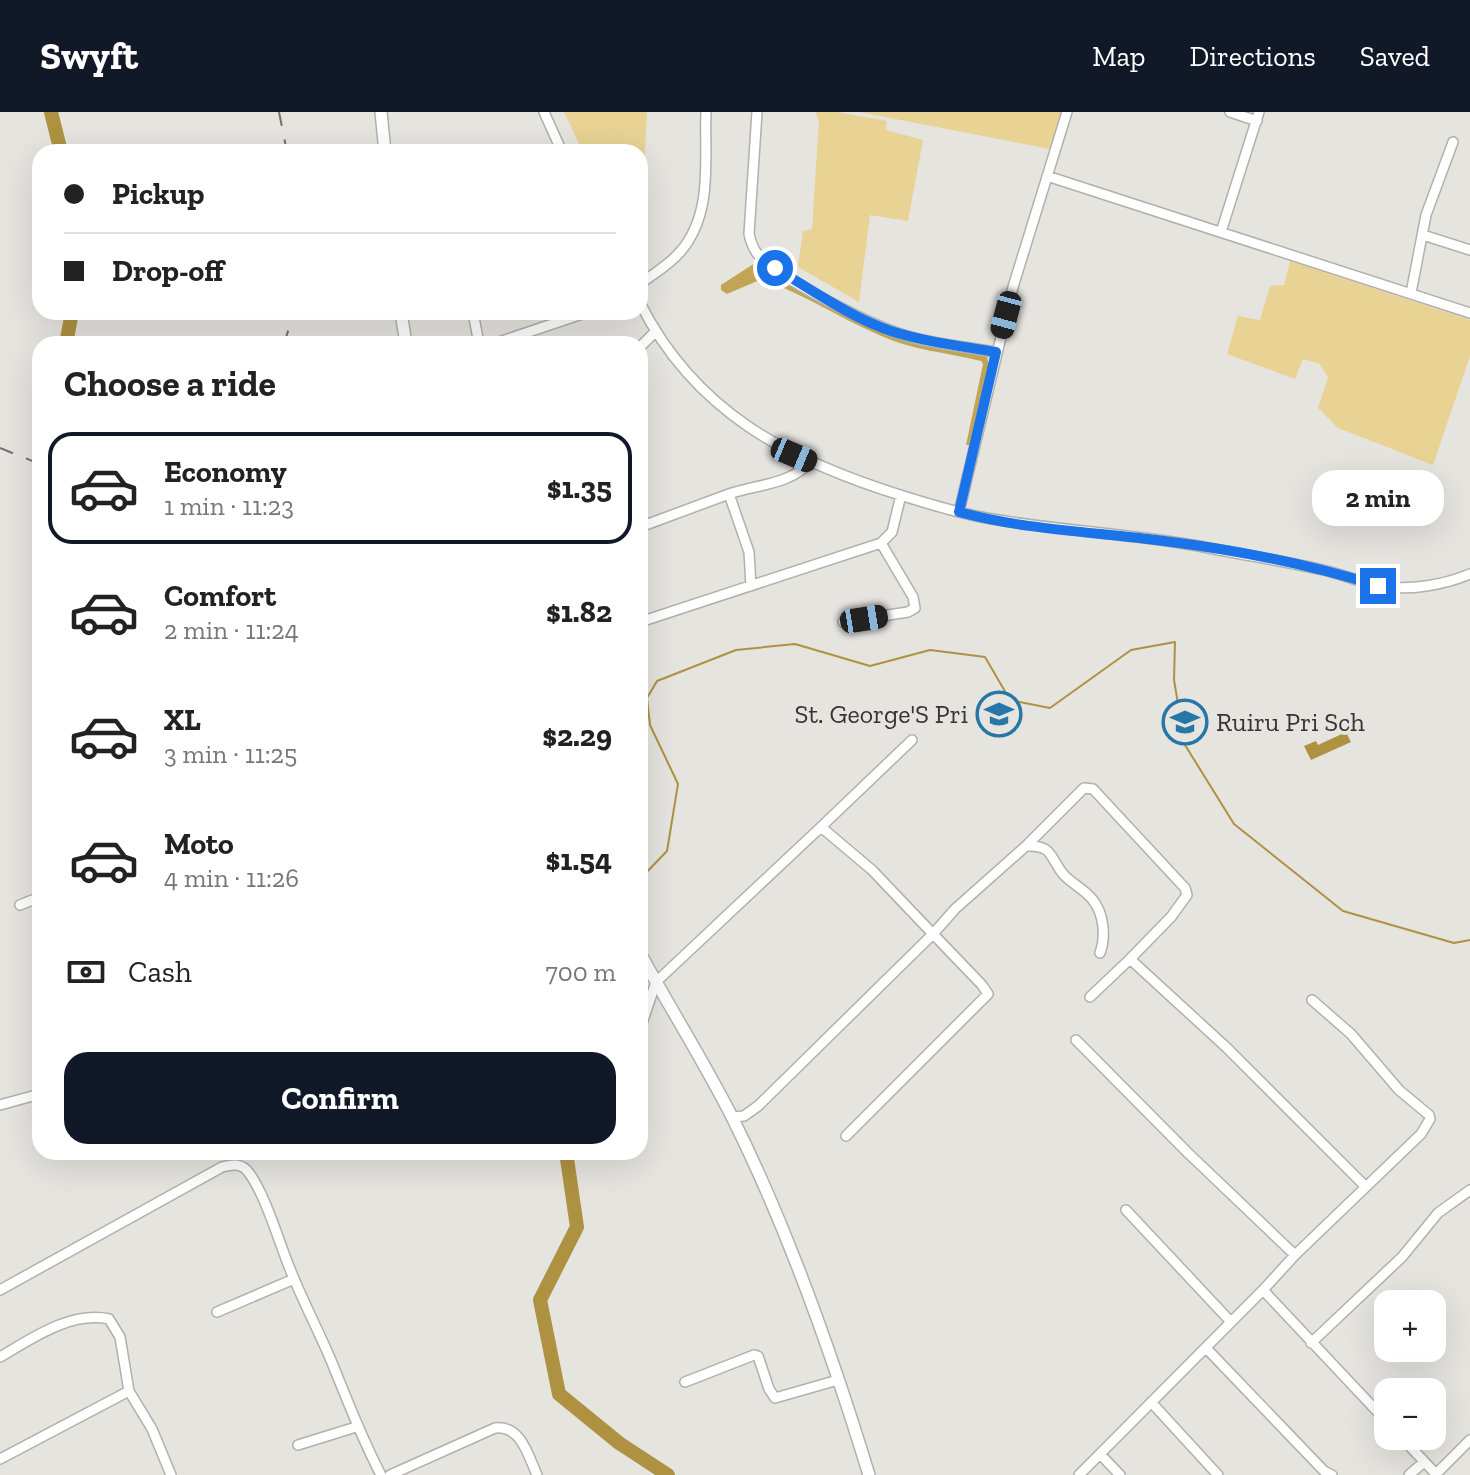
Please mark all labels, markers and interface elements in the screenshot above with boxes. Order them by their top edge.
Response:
text: Swyft [40,33,138,79]
text: Map [1092,40,1145,73]
text: Directions [1189,40,1316,73]
text: Saved [1360,40,1430,73]
text: Pickup [112,176,204,212]
route start [757,250,793,286]
text: Drop-off [112,253,224,289]
car [988,289,1024,341]
text: Choose a ride [64,362,276,405]
car [767,435,821,475]
icon: car [68,452,140,524]
text: Economy [164,454,287,490]
text: $1.35 [547,470,612,506]
callout: 2 min [1312,470,1444,526]
text: 2 min [1346,482,1410,514]
text: 1 min · 11:23 [164,490,294,522]
route end [1360,568,1396,604]
icon: car [68,576,140,648]
text: Comfort [164,578,276,614]
text: $1.82 [546,594,612,630]
car [838,603,890,635]
text: 2 min · 11:24 [164,614,299,646]
school or university icon: St. George'S Pri [975,690,1023,738]
place label: St. George'S Pri [795,698,968,730]
school or university icon: Ruiru Pri Sch [1161,698,1209,746]
icon: car [68,700,140,772]
text: XL [164,702,201,738]
place label: Ruiru Pri Sch [1216,706,1365,738]
text: $2.29 [542,718,612,754]
text: 3 min · 11:25 [164,738,297,770]
icon: car [68,824,140,896]
text: Moto [164,826,234,862]
text: $1.54 [546,842,612,878]
text: 4 min · 11:26 [164,862,299,894]
icon: cash [64,950,108,994]
text: Cash [128,954,192,990]
text: 700 m [545,956,616,988]
button: Confirm [64,1052,616,1144]
map controls [1374,1290,1446,1450]
button: + [1374,1290,1446,1362]
button: − [1374,1378,1446,1450]

